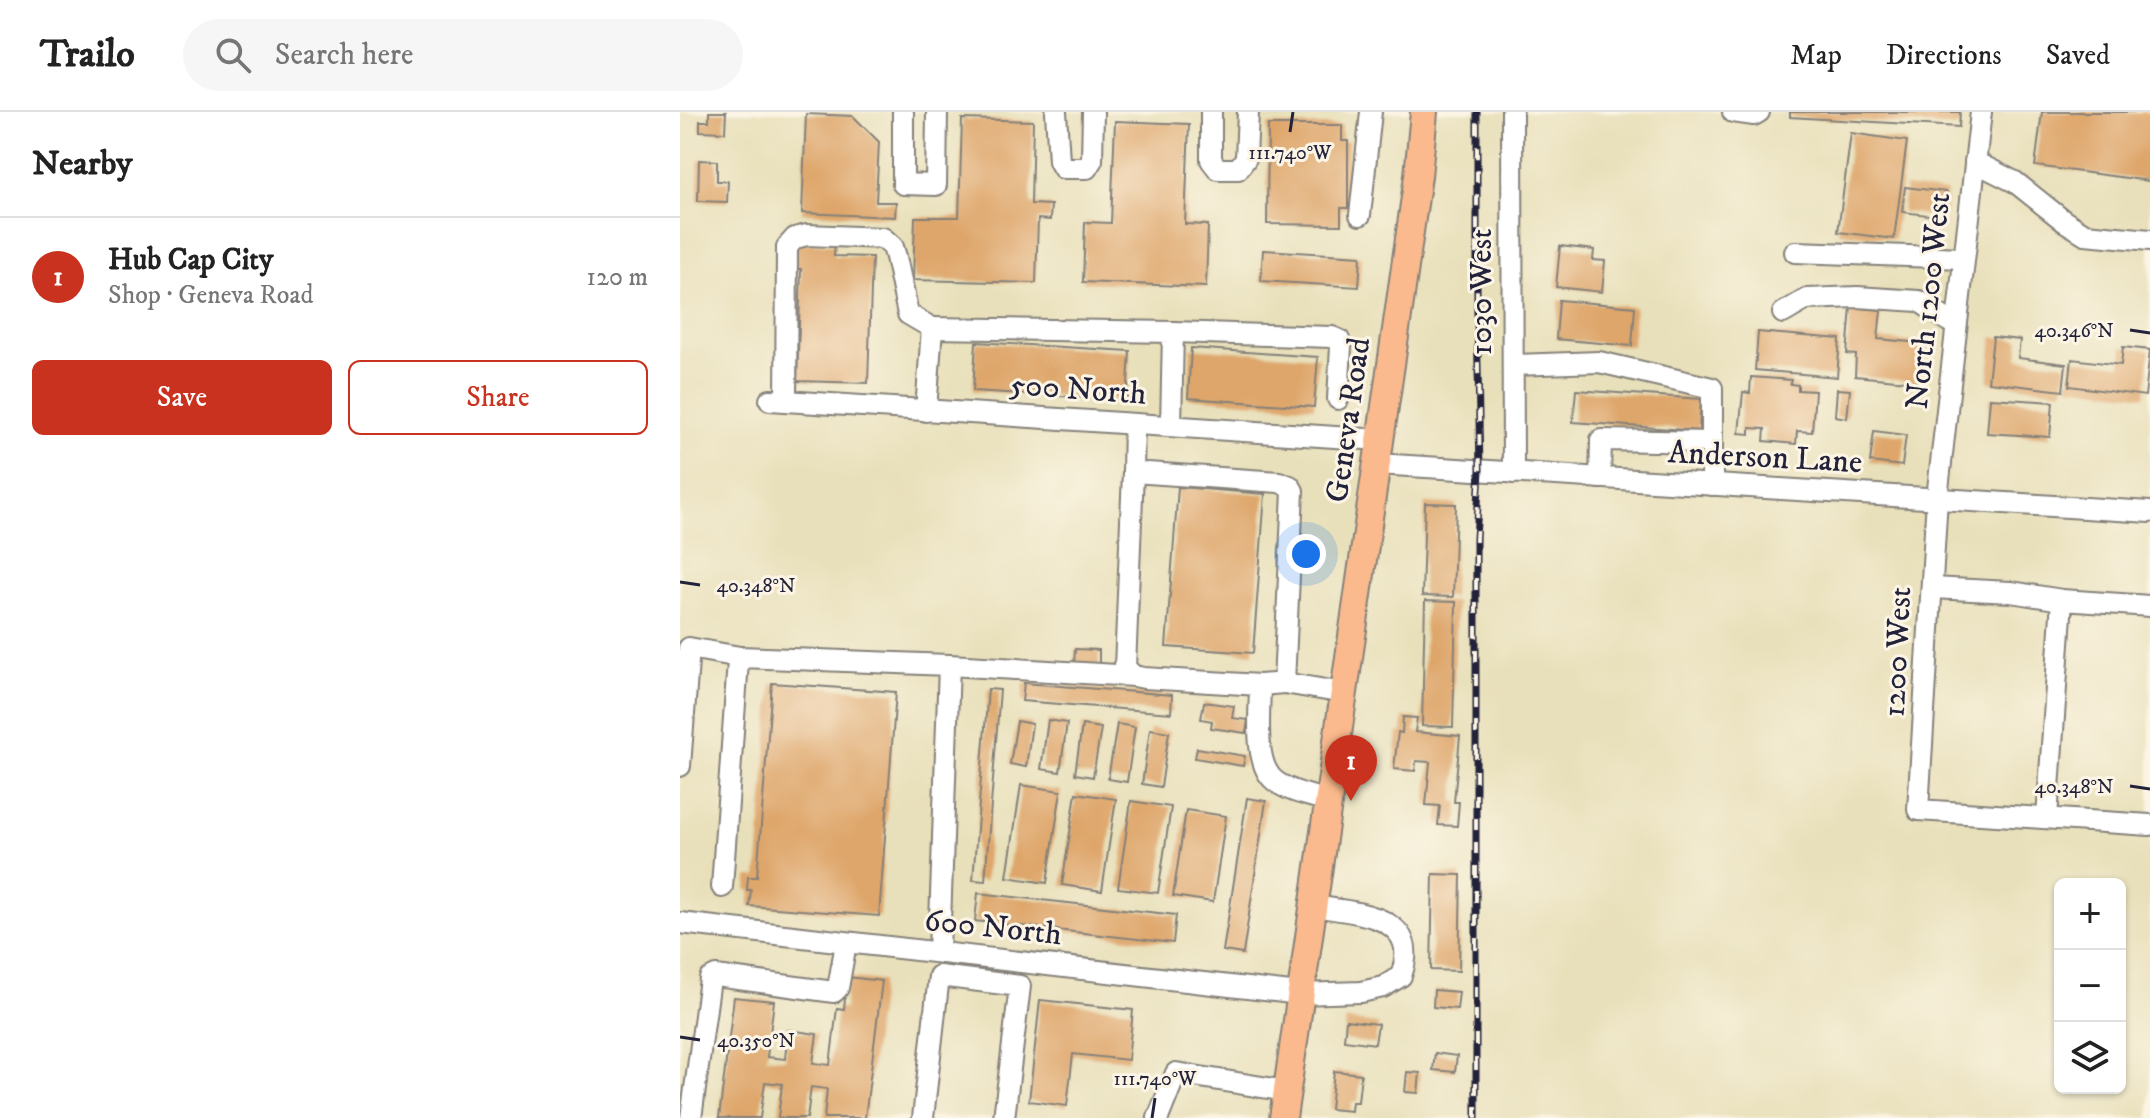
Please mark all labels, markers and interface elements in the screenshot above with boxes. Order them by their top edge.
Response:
search box [183,19,743,91]
text: Trailo [40,31,135,79]
icon: search [211,33,255,77]
text: Search here [275,37,413,74]
text: Map [1790,38,1842,73]
text: Directions [1886,38,2002,73]
text: Saved [2046,38,2110,73]
text: 111.740°W [1249,141,1332,166]
text: Nearby [32,143,133,185]
street label: North 1200 West [1898,191,1960,411]
street label: 1030 West [1462,229,1502,355]
text: Hub Cap City [108,242,273,279]
text: 1 [53,261,63,294]
text: 120 m [587,261,648,294]
text: Shop · Geneva Road [108,279,313,312]
text: 40.346°N [2034,319,2114,344]
street label: Geneva Road [1318,335,1380,505]
button: Save [32,360,332,435]
button: Share [348,360,648,435]
street label: 500 North [1008,365,1148,415]
street label: Anderson Lane [1667,433,1863,483]
your location [1286,534,1326,574]
text: 40.348°N [717,574,795,599]
street label: 1200 West [1875,586,1921,718]
pin: 1 [1325,735,1377,801]
text: 40.348°N [2035,775,2113,800]
map controls [2054,878,2126,1094]
button: + [2054,878,2126,950]
street label: 600 North [922,901,1064,955]
button: − [2054,950,2126,1022]
button: layers [2054,1022,2126,1094]
text: 40.350°N [717,1029,795,1054]
text: 111.740°W [1114,1067,1197,1092]

